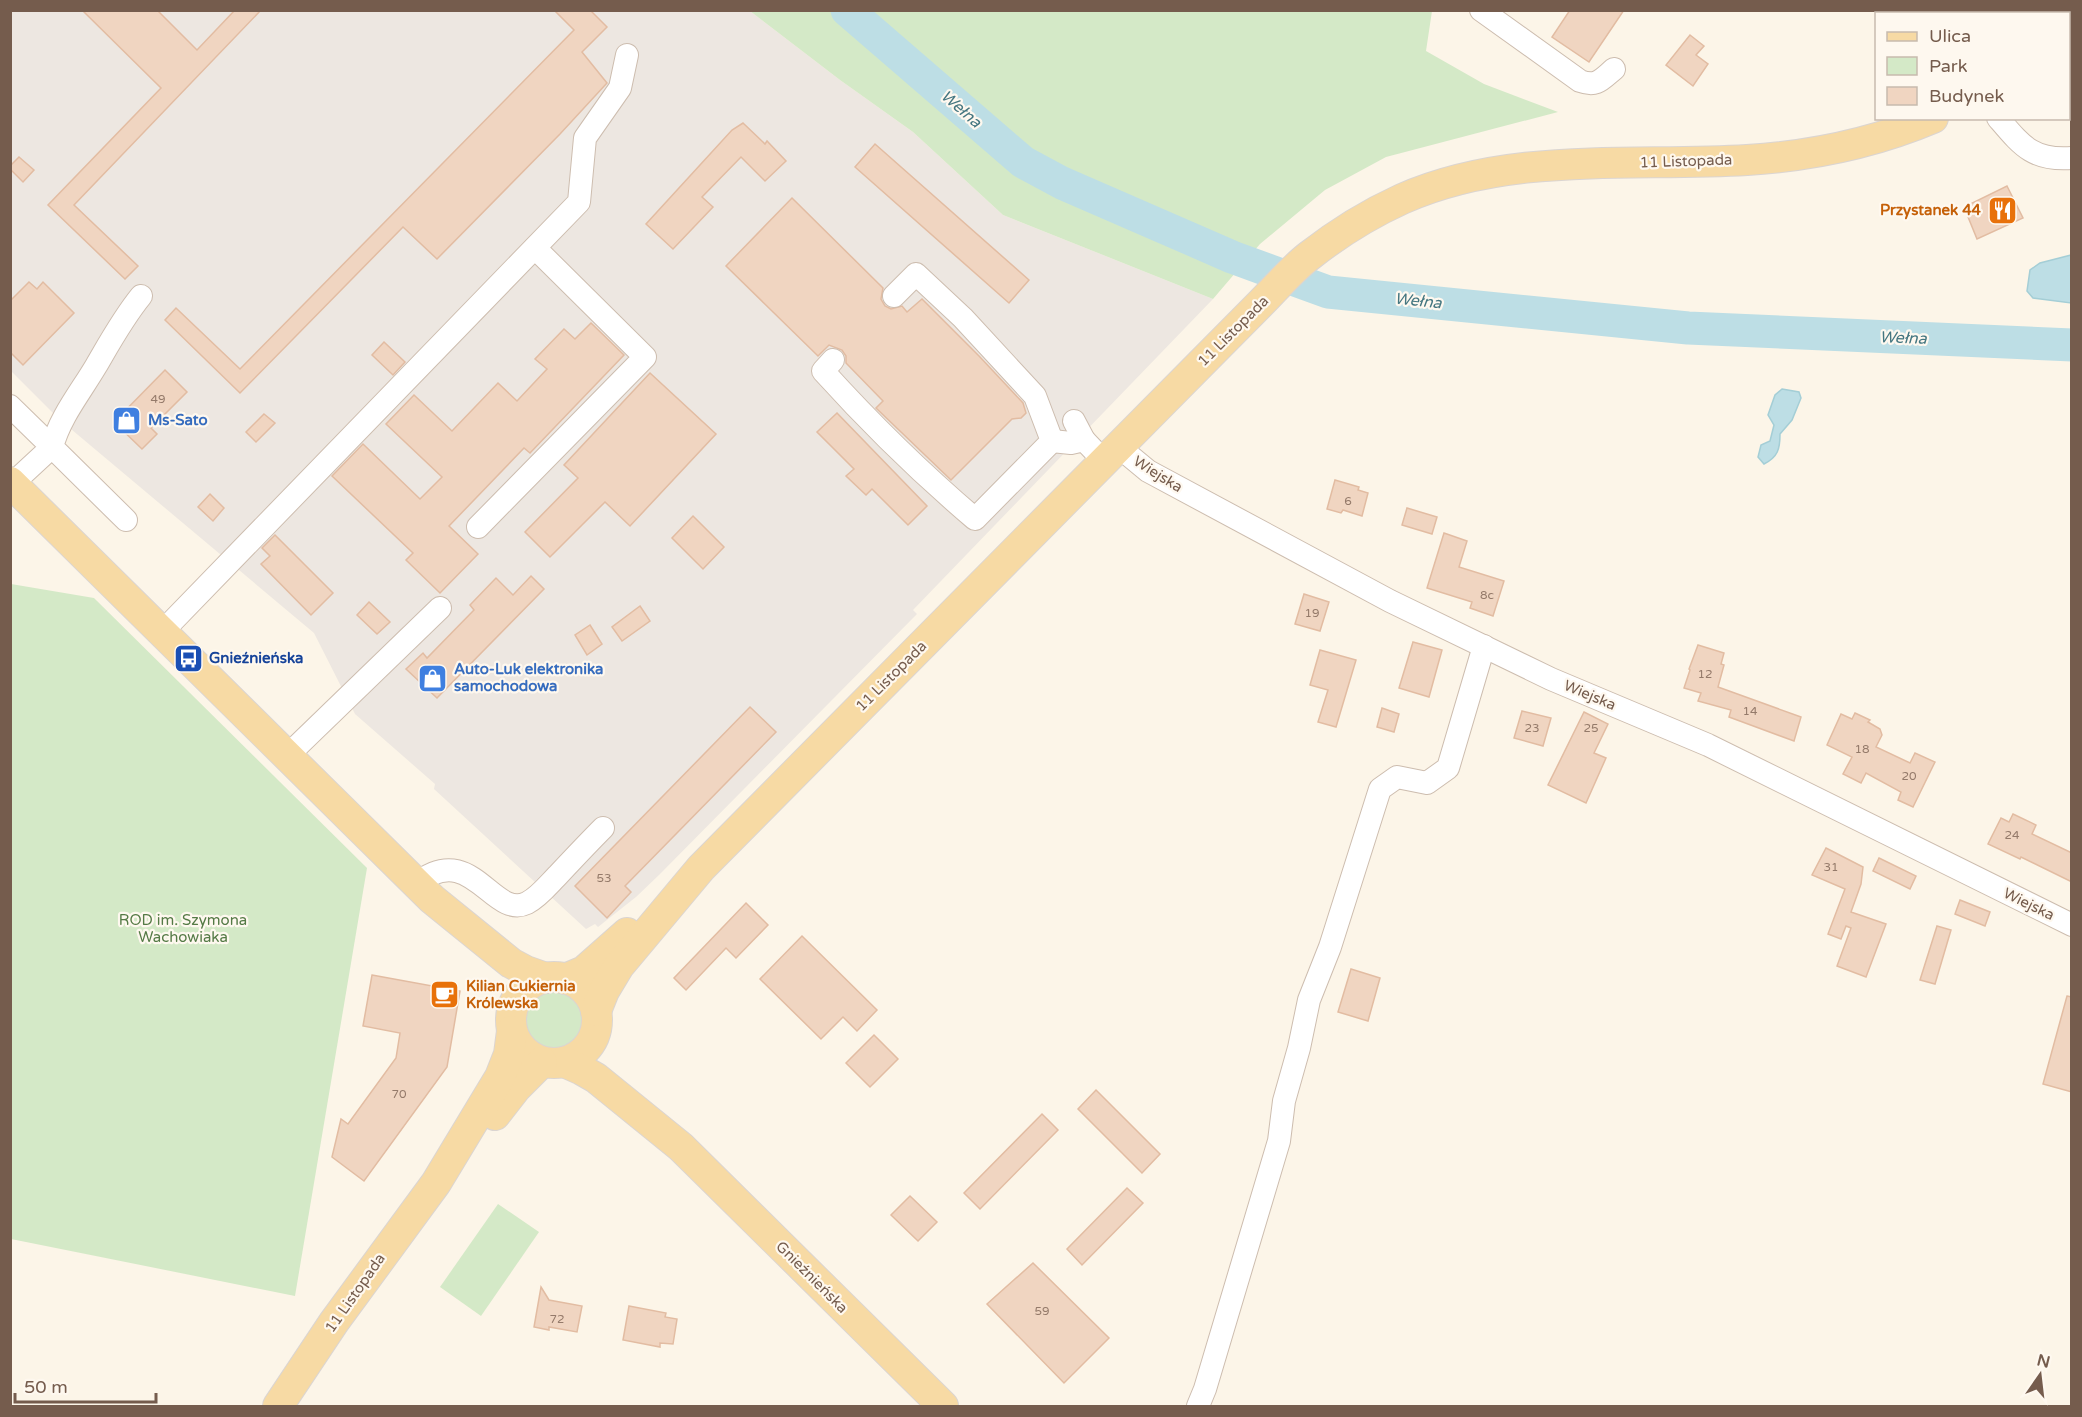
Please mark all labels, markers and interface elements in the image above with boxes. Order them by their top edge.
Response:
legend [1875,12,2070,120]
text: Ulica [1929,25,1971,47]
text: Park [1929,55,1968,77]
text: Budynek [1929,85,2004,107]
water label: Wełna [937,86,986,133]
street label: 11 Listopada [1639,150,1733,172]
restaurant icon: Przystanek 44 [1986,194,2018,226]
place label: Przystanek 44 [1880,201,1982,220]
water label: Wełna [1393,289,1444,314]
street label: 11 Listopada [1194,292,1272,370]
water label: Wełna [1879,327,1928,349]
house number: 49 [150,392,166,406]
shop icon: Ms-Sato [111,404,143,436]
place label: Ms-Sato [148,411,208,429]
street label: Wiejska [1130,452,1186,496]
house number: 6 [1344,494,1352,508]
house number: 8c [1480,588,1494,602]
house number: 19 [1304,606,1320,620]
street label: 11 Listopada [852,637,930,715]
bus stop icon: Gnieźnieńska [172,642,204,674]
place label: Gnieźnieńska [209,649,303,667]
place label: Auto-Luk elektronika samochodowa [454,660,603,695]
shop icon: Auto-Luk elektronika samochodowa [417,662,449,694]
house number: 12 [1697,667,1713,681]
street label: Wiejska [1561,676,1619,714]
house number: 14 [1742,704,1758,718]
house number: 23 [1524,721,1540,735]
house number: 25 [1583,721,1599,735]
house number: 18 [1854,742,1870,756]
house number: 20 [1901,769,1917,783]
house number: 24 [2004,828,2020,842]
house number: 31 [1823,860,1839,874]
house number: 53 [596,871,612,885]
street label: Wiejska [2000,884,2058,924]
park label: ROD im. Szymona Wachowiaka [119,911,247,946]
place label: Kilian Cukiernia Królewska [466,977,576,1012]
cafe icon: Kilian Cukiernia Królewska [429,979,461,1011]
house number: 70 [391,1087,407,1101]
street label: Gnieźnieńska [772,1237,852,1317]
street label: 11 Listopada [321,1250,389,1336]
house number: 59 [1034,1304,1050,1318]
house number: 72 [549,1312,565,1326]
north arrow [2010,1345,2070,1405]
text: N [2035,1350,2052,1373]
scale bar [15,1366,156,1404]
text: 50 m [24,1376,68,1398]

